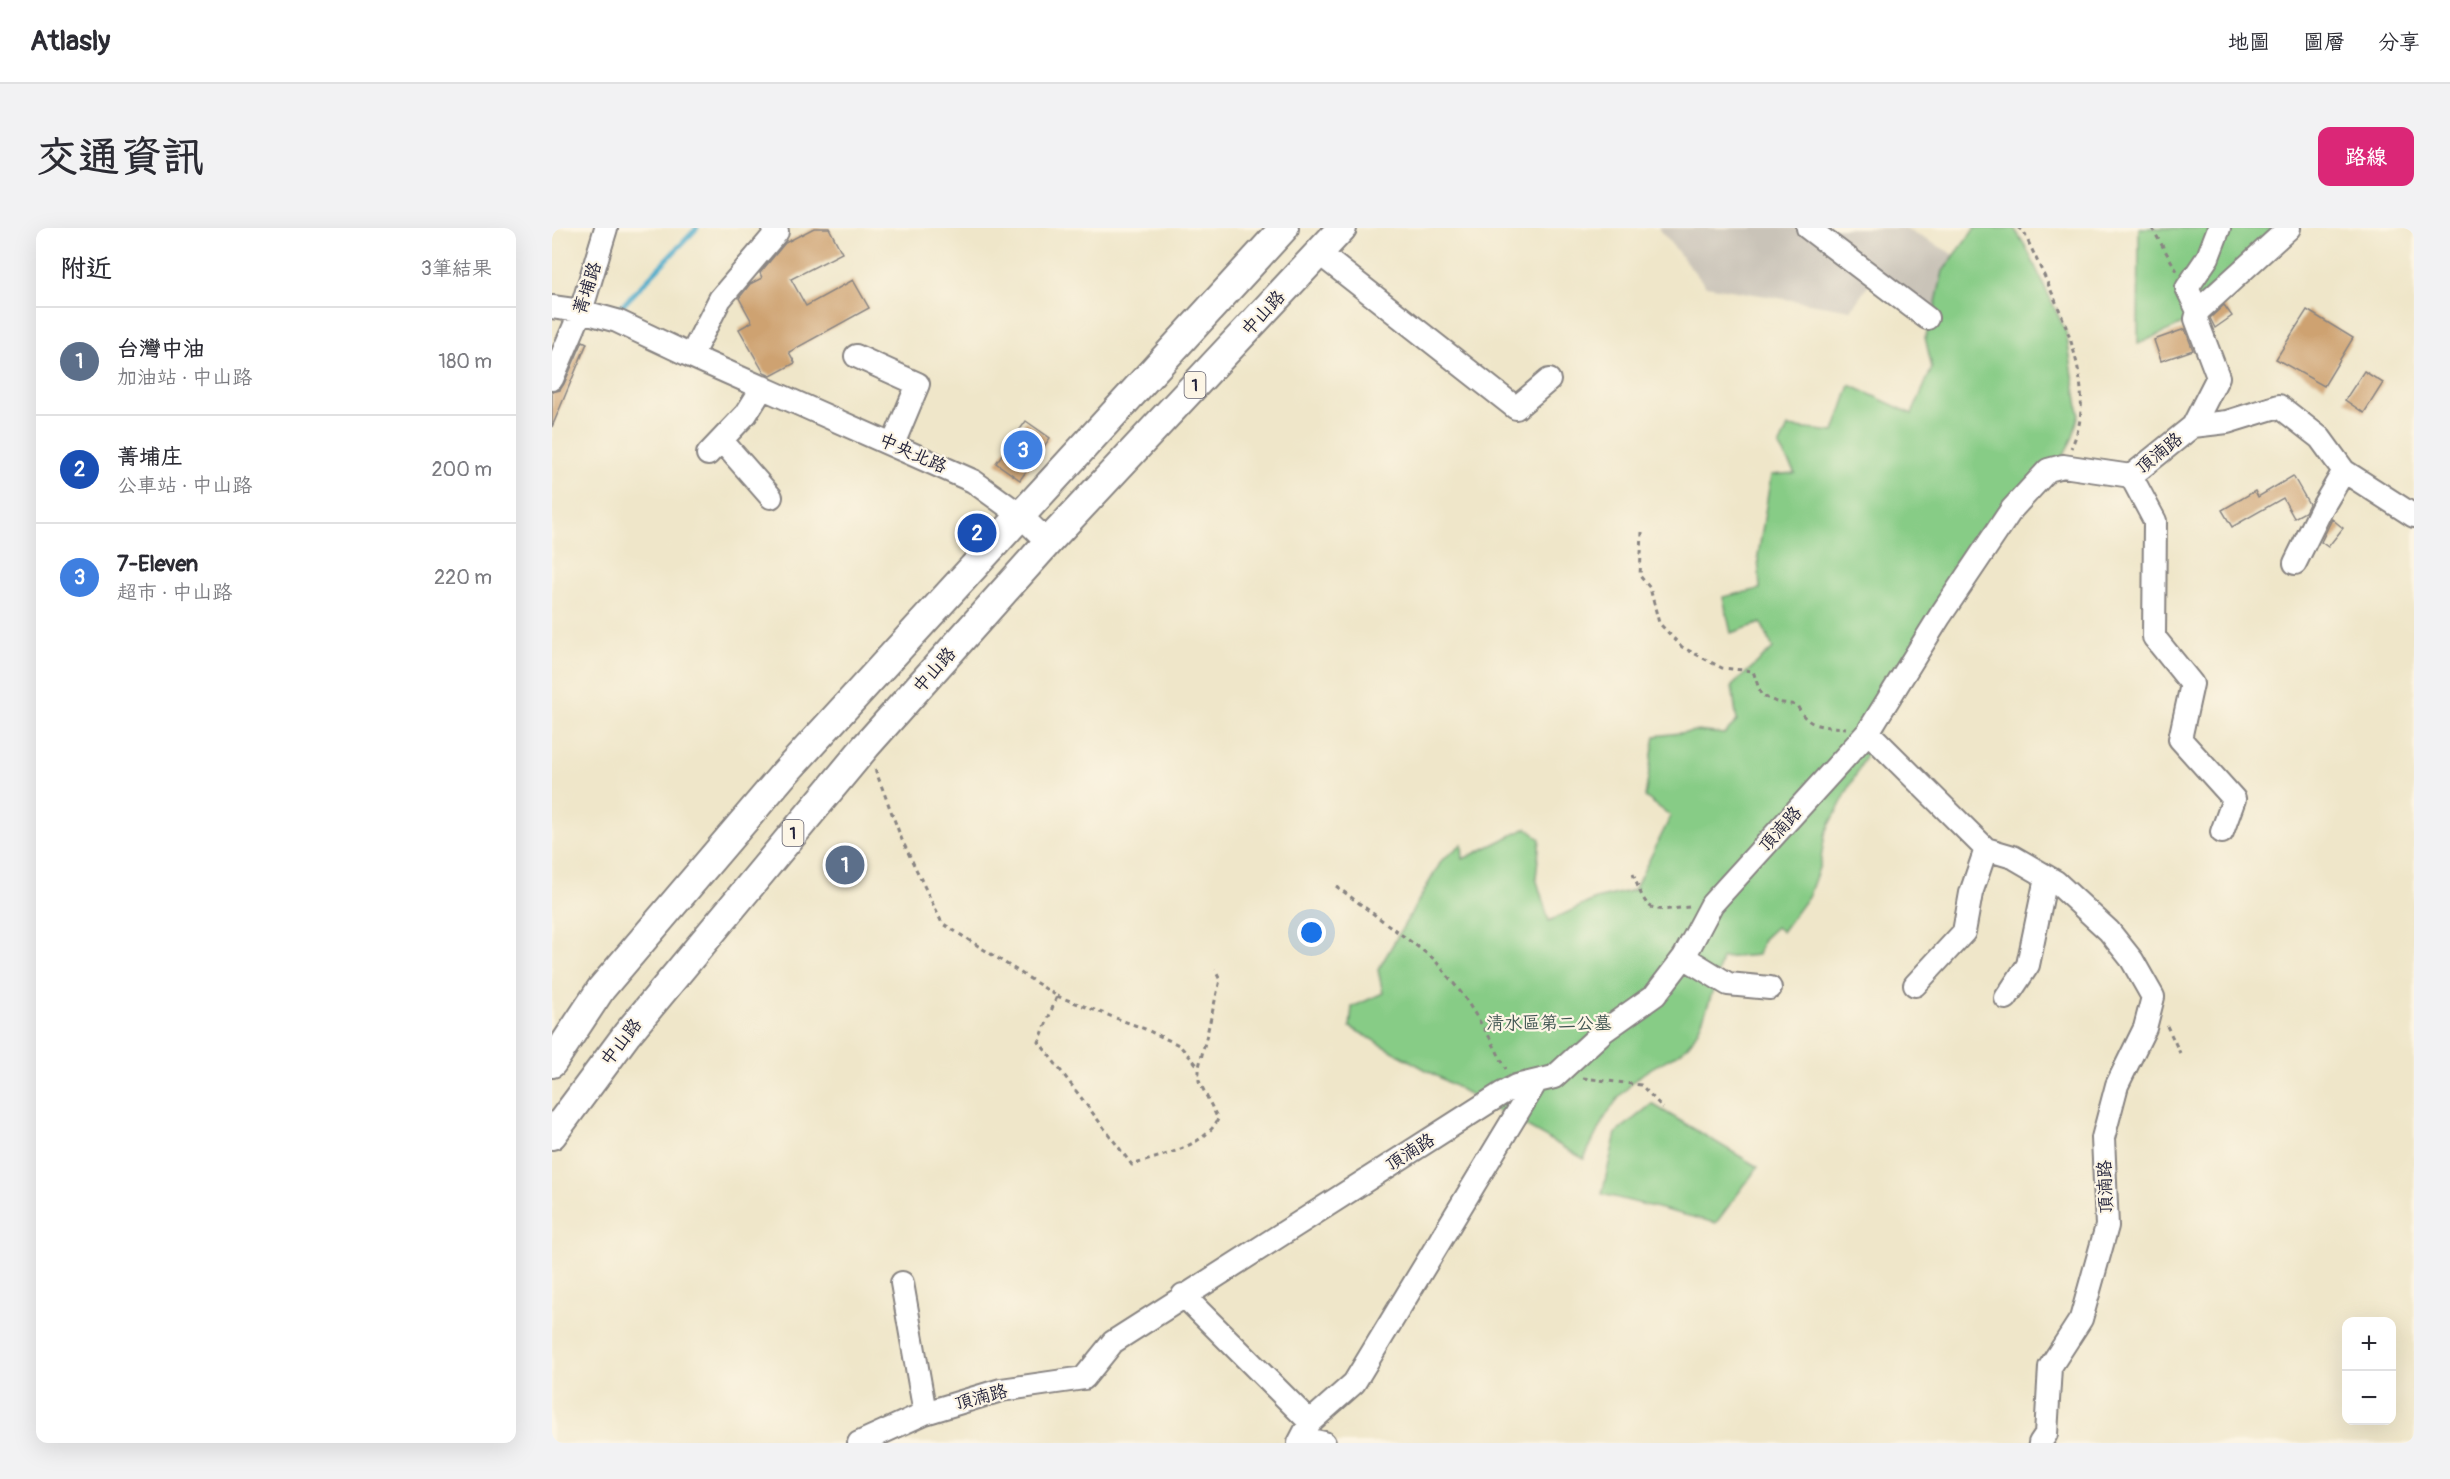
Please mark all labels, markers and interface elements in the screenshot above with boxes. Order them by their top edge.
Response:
text: Atlasly [30,24,110,59]
text: 地圖 [2228,29,2270,56]
text: 圖層 [2303,29,2345,56]
text: 分享 [2378,29,2420,56]
button: 路線 [2318,127,2414,186]
text: 交通資訊 [36,132,204,184]
text: 附近 [60,253,112,285]
text: 3筆結果 [421,256,492,281]
street label: 菁埔路 [568,259,607,317]
street label: 中山路 [1237,286,1290,341]
text: 台灣中油 [117,335,205,363]
text: 1 [76,349,83,374]
text: 180 m [438,349,492,374]
text: 加油站 · 中山路 [117,365,252,390]
road number: 1 [1184,372,1206,398]
street label: 頂湳路 [2131,427,2188,479]
street label: 中央北路 [875,428,950,479]
pin: 3 [1004,428,1042,472]
text: 菁埔庄 [117,443,183,471]
text: 2 [74,457,85,482]
text: 200 m [431,457,492,482]
text: 公車站 · 中山路 [117,473,252,498]
pin: 2 [958,510,996,556]
text: 7-Eleven [117,550,198,578]
text: 3 [74,565,85,590]
text: 220 m [434,565,492,590]
text: 超市 · 中山路 [117,580,232,605]
street label: 中山路 [908,643,961,698]
street label: 頂湳路 [1754,802,1807,857]
road number: 1 [782,820,804,846]
pin: 1 [826,842,864,888]
your location [1297,918,1326,947]
park label: 清水區第二公墓 [1486,1012,1612,1035]
street label: 中山路 [596,1014,647,1071]
street label: 頂湳路 [1381,1128,1439,1176]
street label: 頂湳路 [2093,1160,2118,1214]
map controls [2342,1317,2396,1425]
button: + [2342,1317,2396,1371]
button: − [2342,1371,2396,1425]
street label: 頂湳路 [952,1379,1010,1416]

